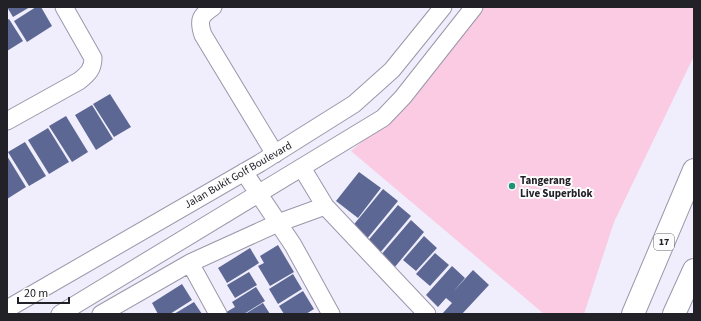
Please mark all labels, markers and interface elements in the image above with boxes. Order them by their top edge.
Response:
street label: Jalan Bukit Golf Boulevard [181,138,295,212]
place label: Tangerang Live Superblok [520,173,593,201]
marker: Tangerang Live Superblok [507,181,517,191]
road number: 17 [654,234,674,250]
scale bar [18,279,69,305]
text: 20 m [24,285,48,302]

